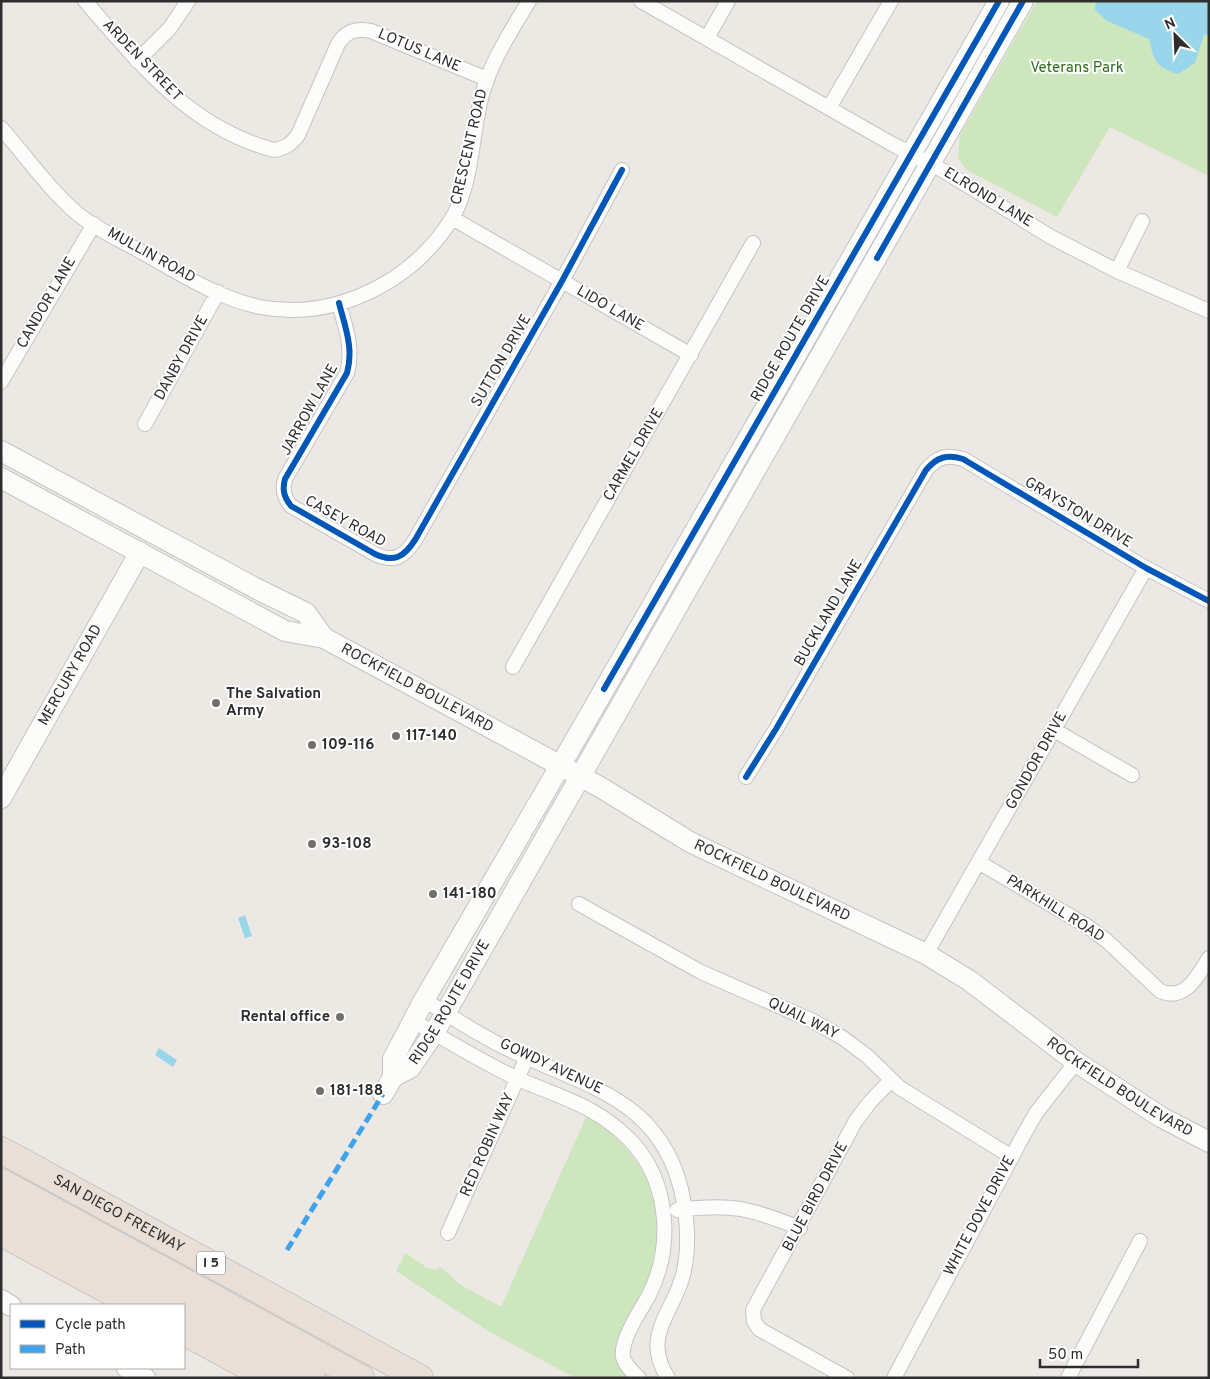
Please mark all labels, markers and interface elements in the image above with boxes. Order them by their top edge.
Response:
north arrow [1150,10,1200,60]
text: N [1162,15,1178,34]
street label: ARDEN STREET [98,16,186,106]
street label: LOTUS LANE [375,25,463,77]
park label: Veterans Park [1030,59,1124,78]
street label: CRESCENT ROAD [447,87,493,207]
street label: ELROND LANE [940,164,1036,232]
street label: MULLIN ROAD [104,224,198,288]
street label: CANDOR LANE [13,254,81,352]
street label: RIDGE ROUTE DRIVE [747,273,835,405]
street label: LIDO LANE [573,282,647,336]
street label: SUTTON DRIVE [468,311,536,411]
street label: DANBY DRIVE [151,312,213,404]
street label: JARROW LANE [277,361,343,459]
street label: CARMEL DRIVE [600,405,668,505]
street label: GRAYSTON DRIVE [1021,473,1135,553]
street label: CASEY ROAD [301,492,389,552]
street label: BUCKLAND LANE [791,556,867,670]
street label: MERCURY ROAD [34,621,107,729]
street label: ROCKFIELD BOULEVARD [337,639,497,737]
place label: The Salvation Army [226,685,321,721]
marker: The Salvation Army [210,697,222,709]
street label: GONDOR DRIVE [1002,709,1072,813]
place label: 117-140 [406,727,457,746]
marker: 117-140 [390,730,402,742]
place label: 109-116 [322,736,375,755]
marker: 109-116 [306,739,318,751]
place label: 93-108 [322,835,372,854]
street label: ROCKFIELD BOULEVARD [691,836,853,926]
marker: 93-108 [306,838,318,850]
street label: PARKHILL ROAD [1002,871,1108,947]
place label: 141-180 [443,885,497,904]
marker: 141-180 [427,888,439,900]
street label: RIDGE ROUTE DRIVE [405,937,495,1069]
street label: QUAIL WAY [764,994,842,1044]
place label: Rental office [241,1008,330,1027]
marker: Rental office [334,1011,346,1023]
street label: ROCKFIELD BOULEVARD [1042,1033,1196,1141]
street label: GOWDY AVENUE [496,1035,606,1099]
place label: 181-188 [330,1082,383,1101]
marker: 181-188 [314,1085,326,1097]
street label: RED ROBIN WAY [457,1090,520,1200]
street label: BLUE BIRD DRIVE [779,1139,853,1255]
street label: WHITE DOVE DRIVE [940,1153,1020,1279]
street label: SAN DIEGO FREEWAY [50,1171,188,1258]
road number: I 5 [197,1252,225,1274]
legend [10,1304,185,1369]
text: Cycle path [55,1316,126,1335]
scale bar [1040,1336,1138,1368]
text: Path [55,1341,86,1360]
text: 50 m [1048,1346,1083,1365]

